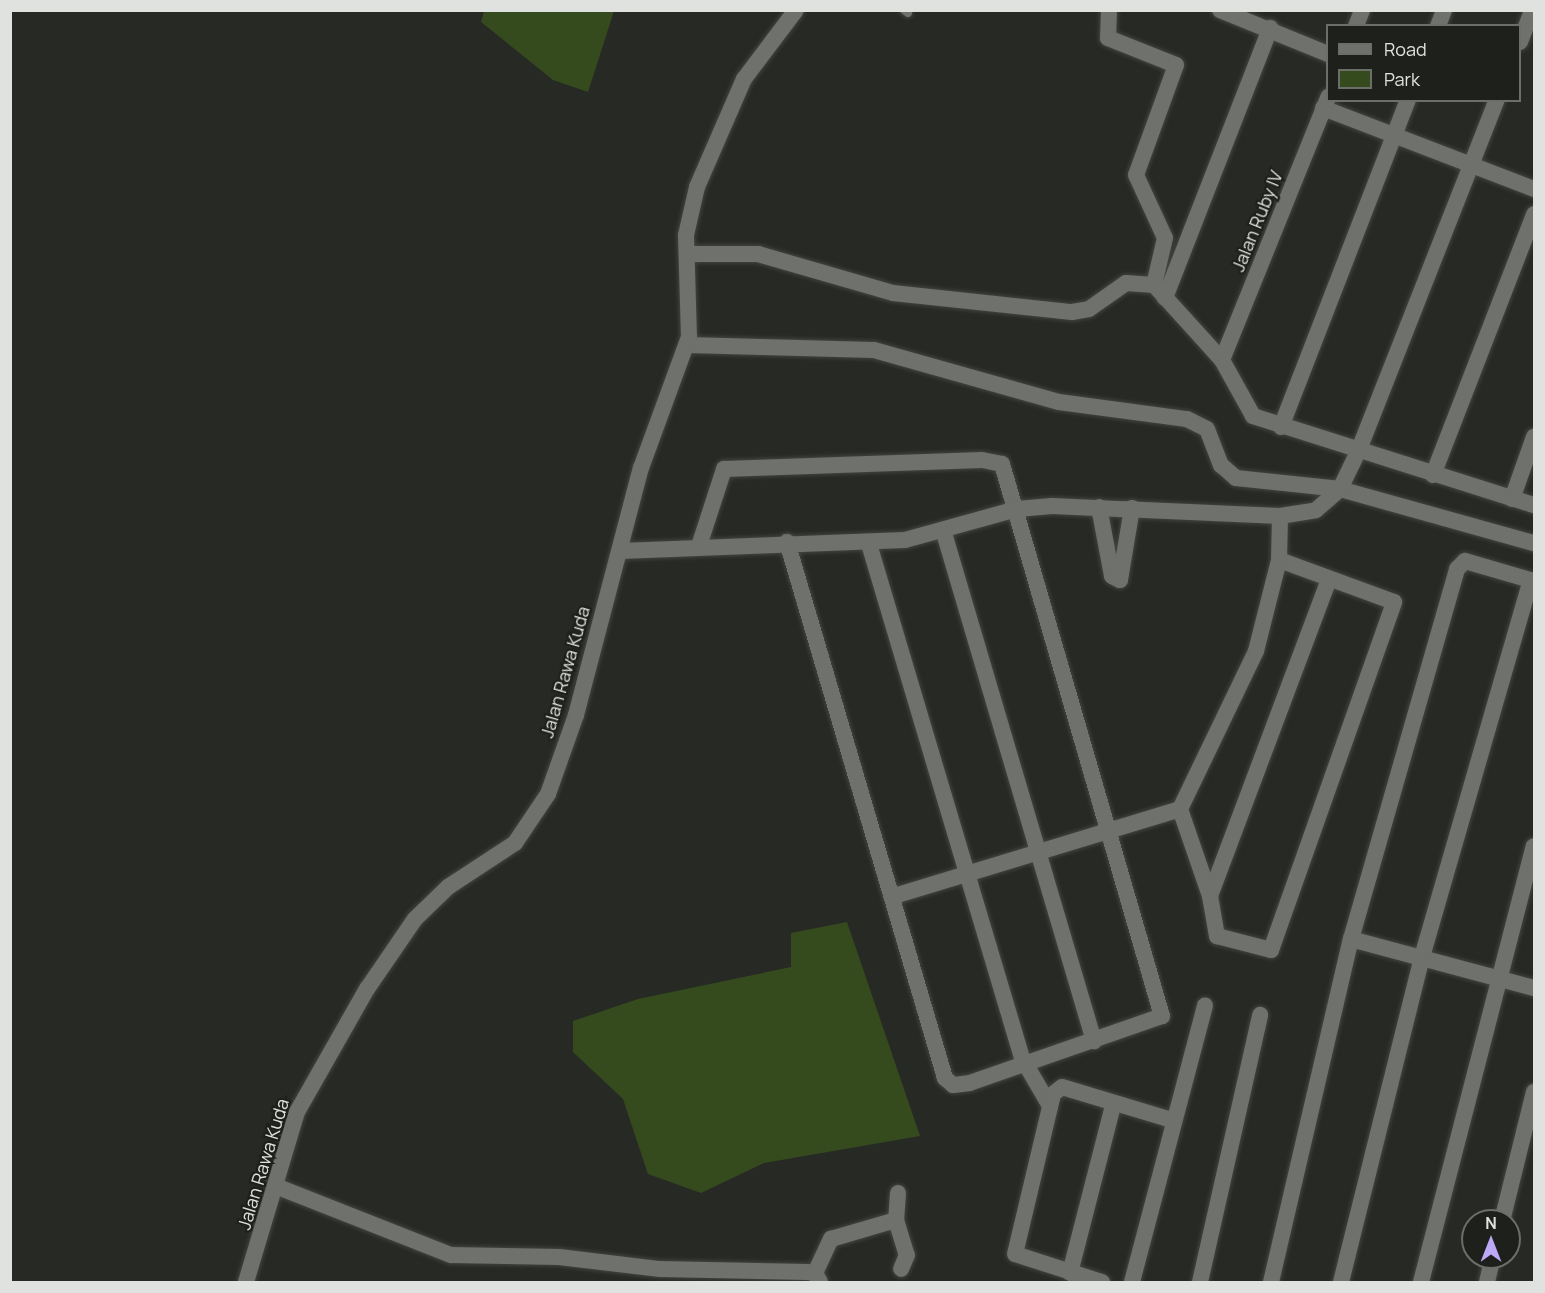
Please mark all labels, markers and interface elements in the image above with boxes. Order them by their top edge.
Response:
legend [1326,24,1521,102]
text: Road [1384,37,1427,61]
text: Park [1384,67,1420,91]
street label: Jalan Ruby IV [1227,167,1287,275]
street label: Jalan Rawa Kuda [536,604,594,740]
street label: Jalan Rawa Kuda [233,1096,293,1232]
north arrow [1461,1209,1521,1269]
text: N [1485,1212,1497,1234]

